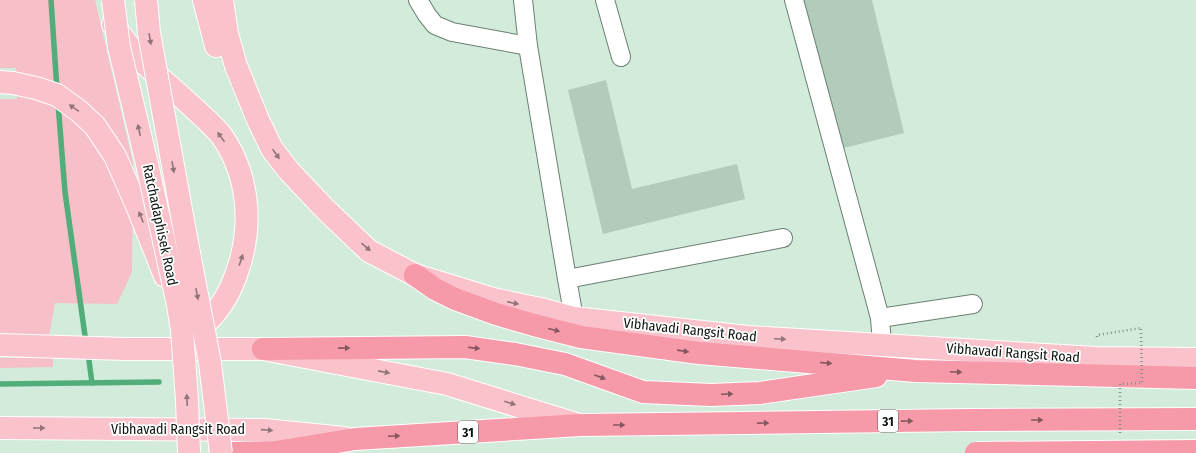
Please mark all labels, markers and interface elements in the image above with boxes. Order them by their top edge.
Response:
one-way arrow [147,33,153,45]
one-way arrow [69,104,80,112]
one-way arrow [136,124,142,136]
one-way arrow [217,131,225,142]
one-way arrow [272,149,280,159]
one-way arrow [170,161,176,173]
street label: Ratchadaphisek Road [139,163,181,287]
one-way arrow [138,210,144,222]
one-way arrow [361,243,372,252]
one-way arrow [238,254,244,266]
one-way arrow [194,288,200,301]
one-way arrow [507,301,519,307]
street label: Vibhavadi Rangsit Road [623,315,757,345]
one-way arrow [549,327,561,333]
one-way arrow [774,335,786,342]
street label: Vibhavadi Rangsit Road [946,340,1080,366]
one-way arrow [338,345,351,351]
one-way arrow [468,345,480,352]
one-way arrow [677,348,689,354]
one-way arrow [820,360,832,367]
one-way arrow [950,368,962,375]
one-way arrow [377,369,390,375]
one-way arrow [595,374,607,380]
one-way arrow [721,391,733,398]
one-way arrow [183,394,190,406]
one-way arrow [504,400,516,406]
road number: 31 [878,410,898,432]
one-way arrow [1031,417,1044,423]
one-way arrow [901,418,914,424]
one-way arrow [757,420,770,426]
street label: Vibhavadi Rangsit Road [111,421,245,438]
road number: 31 [458,421,478,443]
one-way arrow [613,422,626,428]
one-way arrow [33,425,46,431]
one-way arrow [261,427,273,434]
one-way arrow [388,433,400,440]

